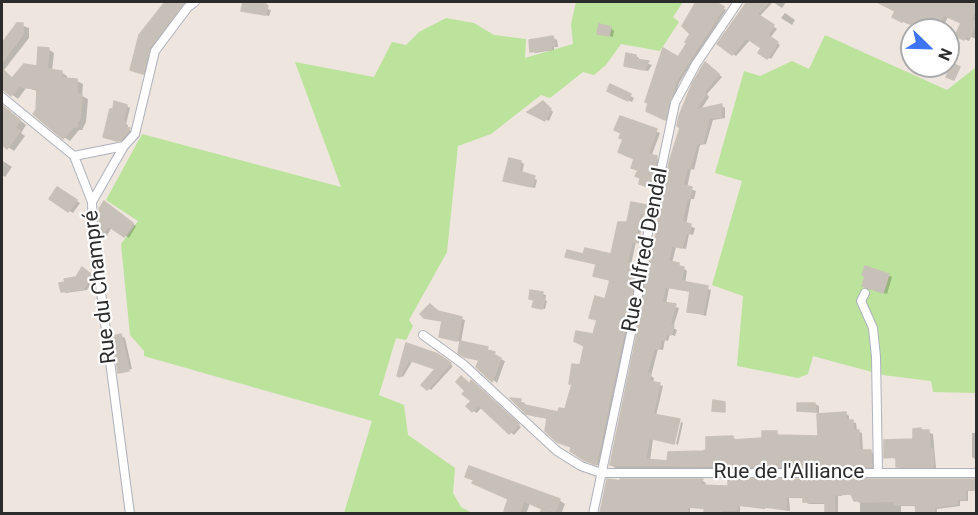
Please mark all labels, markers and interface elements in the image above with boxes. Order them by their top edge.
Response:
north arrow [900,18,960,78]
text: N [934,46,956,63]
street label: Rue Alfred Dendal [618,166,674,334]
street label: Rue du Champré [79,209,123,365]
street label: Rue de l'Alliance [714,460,864,486]

